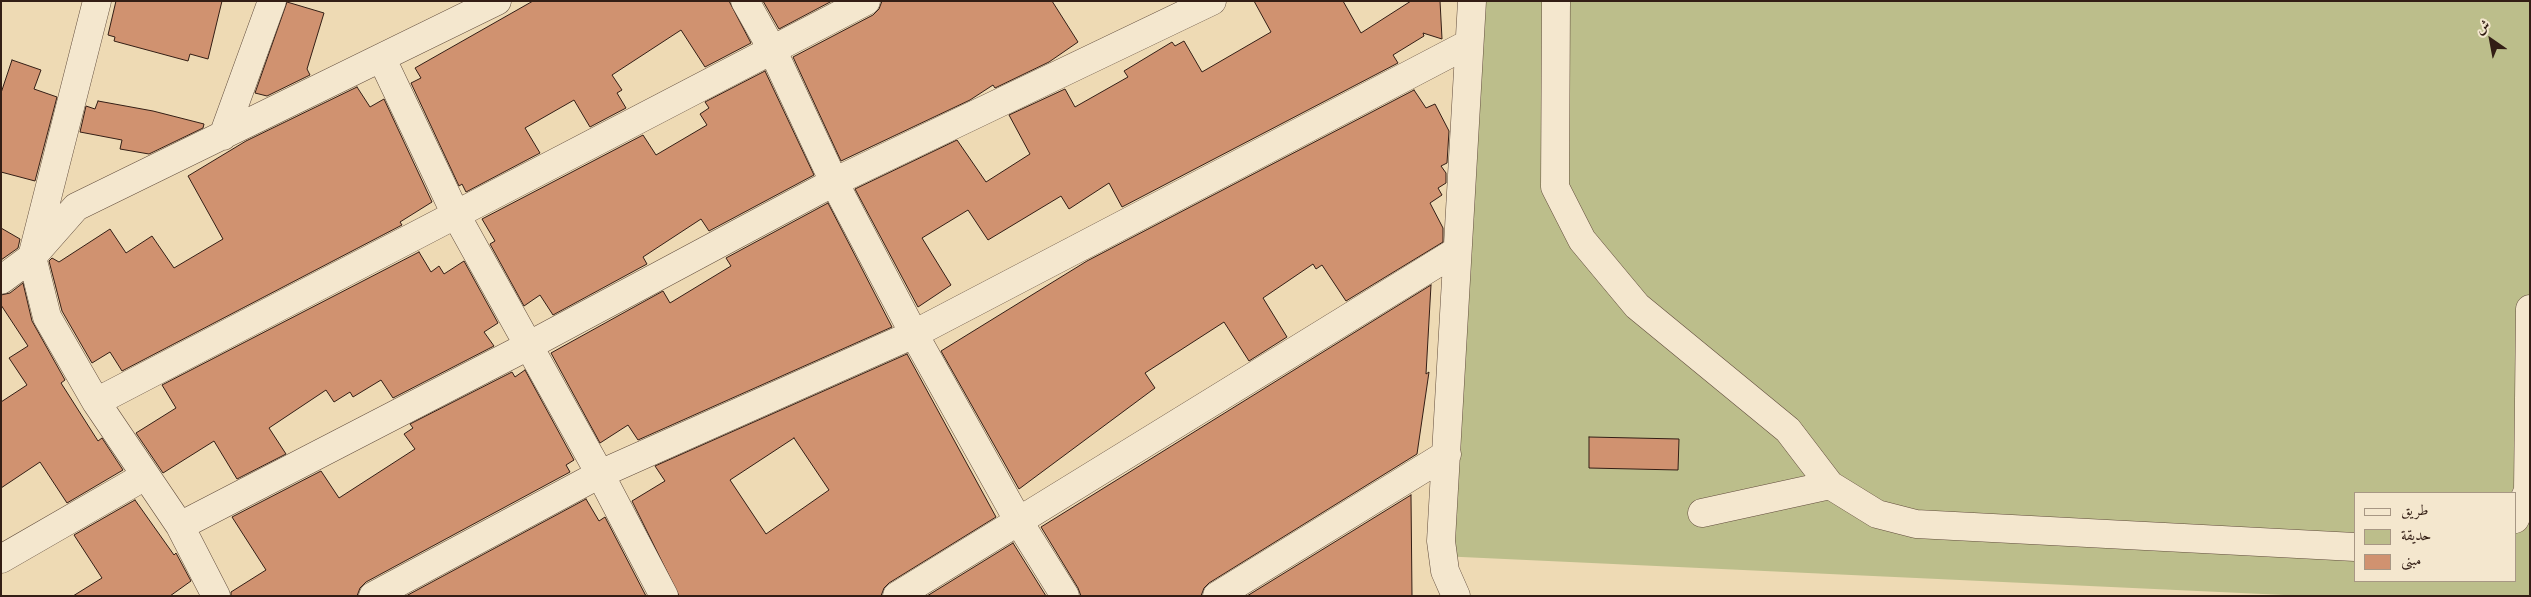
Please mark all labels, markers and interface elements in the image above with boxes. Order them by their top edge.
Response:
north arrow [2466,15,2516,65]
text: ش [2472,15,2494,39]
legend [2354,492,2516,582]
text: طريق [2401,500,2428,520]
text: حديقة [2401,525,2431,545]
text: مبنى [2401,550,2421,570]

